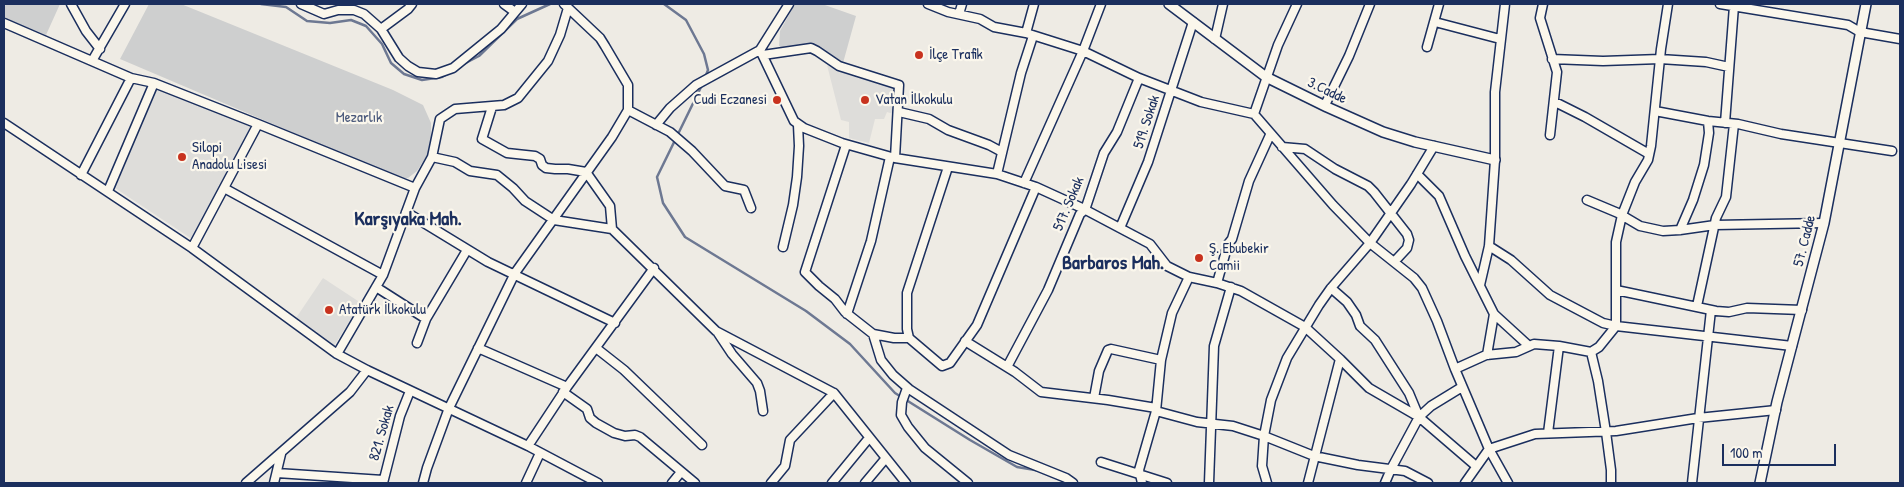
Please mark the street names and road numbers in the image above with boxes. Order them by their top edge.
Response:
street label: 3.Cadde [1304,74,1350,108]
street label: 519. Sokak [1130,93,1164,151]
street label: 517. Sokak [1050,174,1088,234]
street label: 57. Cadde [1790,213,1820,269]
street label: 821. Sokak [366,403,398,463]

